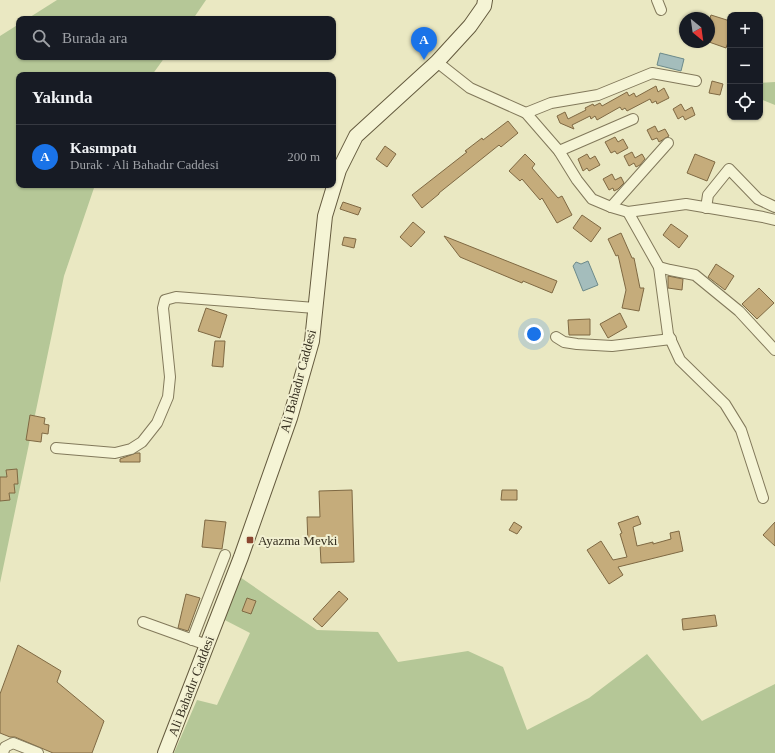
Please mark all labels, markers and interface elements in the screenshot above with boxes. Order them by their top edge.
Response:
north arrow [679,12,715,48]
map controls [727,12,763,120]
button: + [727,12,763,48]
search box [16,16,336,60]
icon: search [30,27,52,49]
pin: A [411,27,437,60]
text: Burada ara [62,30,127,46]
button: − [727,48,763,84]
button: locate [727,84,763,120]
text: Yakında [32,88,92,107]
text: Kasımpatı [70,140,137,156]
text: A [40,149,50,164]
text: 200 m [287,149,320,164]
text: Durak · Ali Bahadır Caddesi [70,157,219,172]
your location [524,324,544,344]
street label: Ali Bahadır Caddesi [277,327,319,434]
place label: Ayazma Mevki [258,533,338,548]
marker: Ayazma Mevki [245,535,255,545]
street label: Ali Bahadır Caddesi [165,633,217,738]

